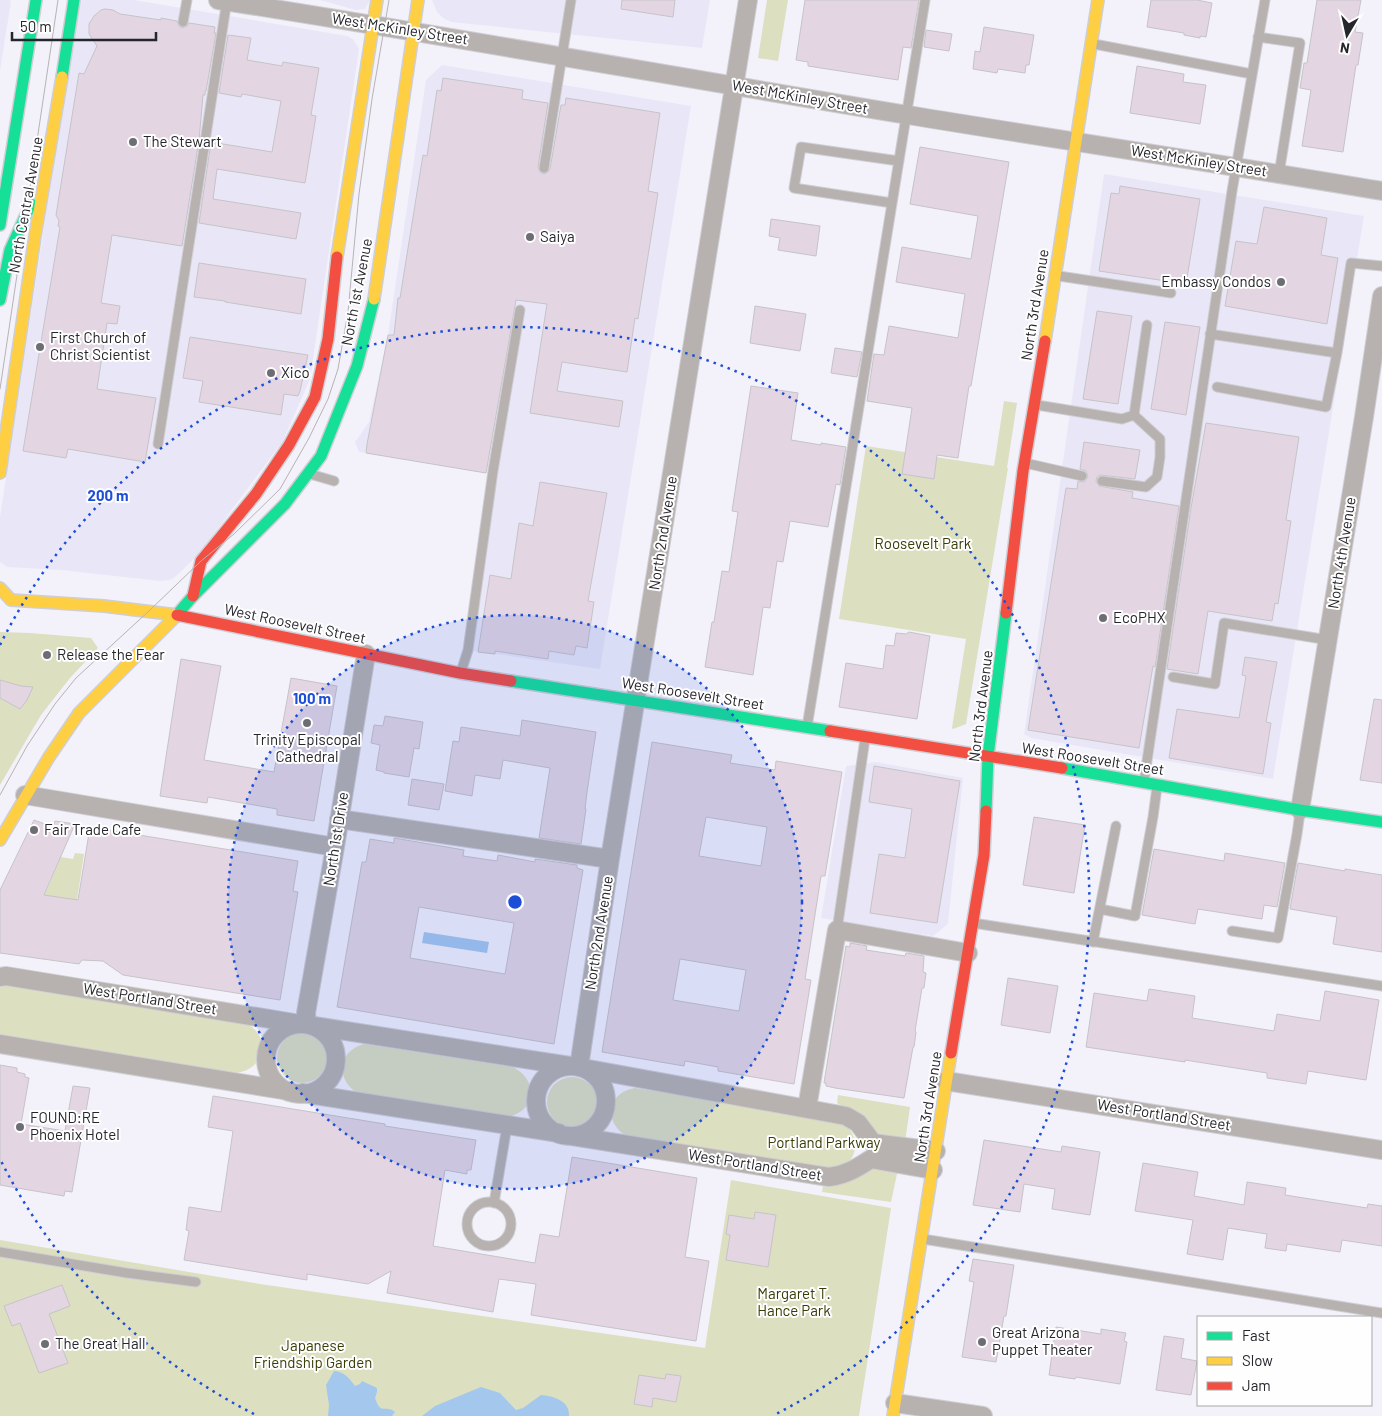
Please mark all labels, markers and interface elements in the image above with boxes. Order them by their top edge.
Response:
street label: West McKinley Street [331,8,470,48]
scale bar [12,10,156,42]
north arrow [1322,10,1372,60]
text: 50 m [20,17,52,35]
text: N [1339,39,1351,57]
street label: West McKinley Street [731,75,870,117]
place label: The Stewart [143,132,222,150]
street label: North Central Avenue [4,135,46,275]
marker: The Stewart [127,136,139,148]
street label: West McKinley Street [1130,140,1269,180]
place label: Saiya [540,227,575,245]
marker: Saiya [524,231,536,243]
street label: North 1st Avenue [337,237,375,347]
street label: North 3rd Avenue [1016,248,1052,362]
place label: Embassy Condos [1161,272,1271,290]
marker: Embassy Condos [1275,276,1287,288]
place label: First Church of Christ Scientist [50,328,151,363]
marker: First Church of Christ Scientist [34,341,46,353]
place label: Xico [281,363,310,381]
marker: Xico [265,367,277,379]
street label: North 2nd Avenue [644,474,680,591]
text: 200 m [87,486,129,504]
street label: North 4th Avenue [1323,496,1359,610]
park label: Roosevelt Park [875,534,972,552]
street label: West Roosevelt Street [223,599,368,647]
place label: EcoPHX [1113,608,1166,626]
marker: EcoPHX [1097,612,1109,624]
place label: Release the Fear [57,645,165,663]
marker: Release the Fear [41,649,53,661]
street label: North 3rd Avenue [964,649,996,763]
street label: West Roosevelt Street [621,673,766,713]
text: 100 m [293,689,331,707]
marker: Trinity Episcopal Cathedral [301,717,313,729]
place label: Trinity Episcopal Cathedral [253,730,361,765]
street label: West Roosevelt Street [1021,738,1166,778]
street label: North 1st Drive [319,791,351,887]
place label: Fair Trade Cafe [44,820,141,838]
marker: Fair Trade Cafe [28,824,40,836]
street label: North 2nd Avenue [580,874,616,991]
centre of rings [506,893,524,911]
street label: West Portland Street [82,979,218,1017]
street label: North 3rd Avenue [909,1050,945,1164]
street label: West Portland Street [1096,1095,1232,1133]
place label: FOUND:RE Phoenix Hotel [30,1108,120,1143]
marker: FOUND:RE Phoenix Hotel [14,1121,26,1133]
park label: Portland Parkway [768,1133,880,1151]
street label: West Portland Street [687,1145,823,1183]
park label: Margaret T. Hance Park [757,1284,831,1319]
legend [1197,1316,1372,1406]
place label: Great Arizona Puppet Theater [992,1323,1093,1358]
text: Fast [1242,1326,1270,1344]
place label: The Great Hall [55,1334,145,1352]
park label: Japanese Friendship Garden [254,1336,372,1371]
marker: Great Arizona Puppet Theater [976,1336,988,1348]
marker: The Great Hall [39,1338,51,1350]
text: Slow [1242,1351,1273,1369]
text: Jam [1242,1376,1271,1394]

